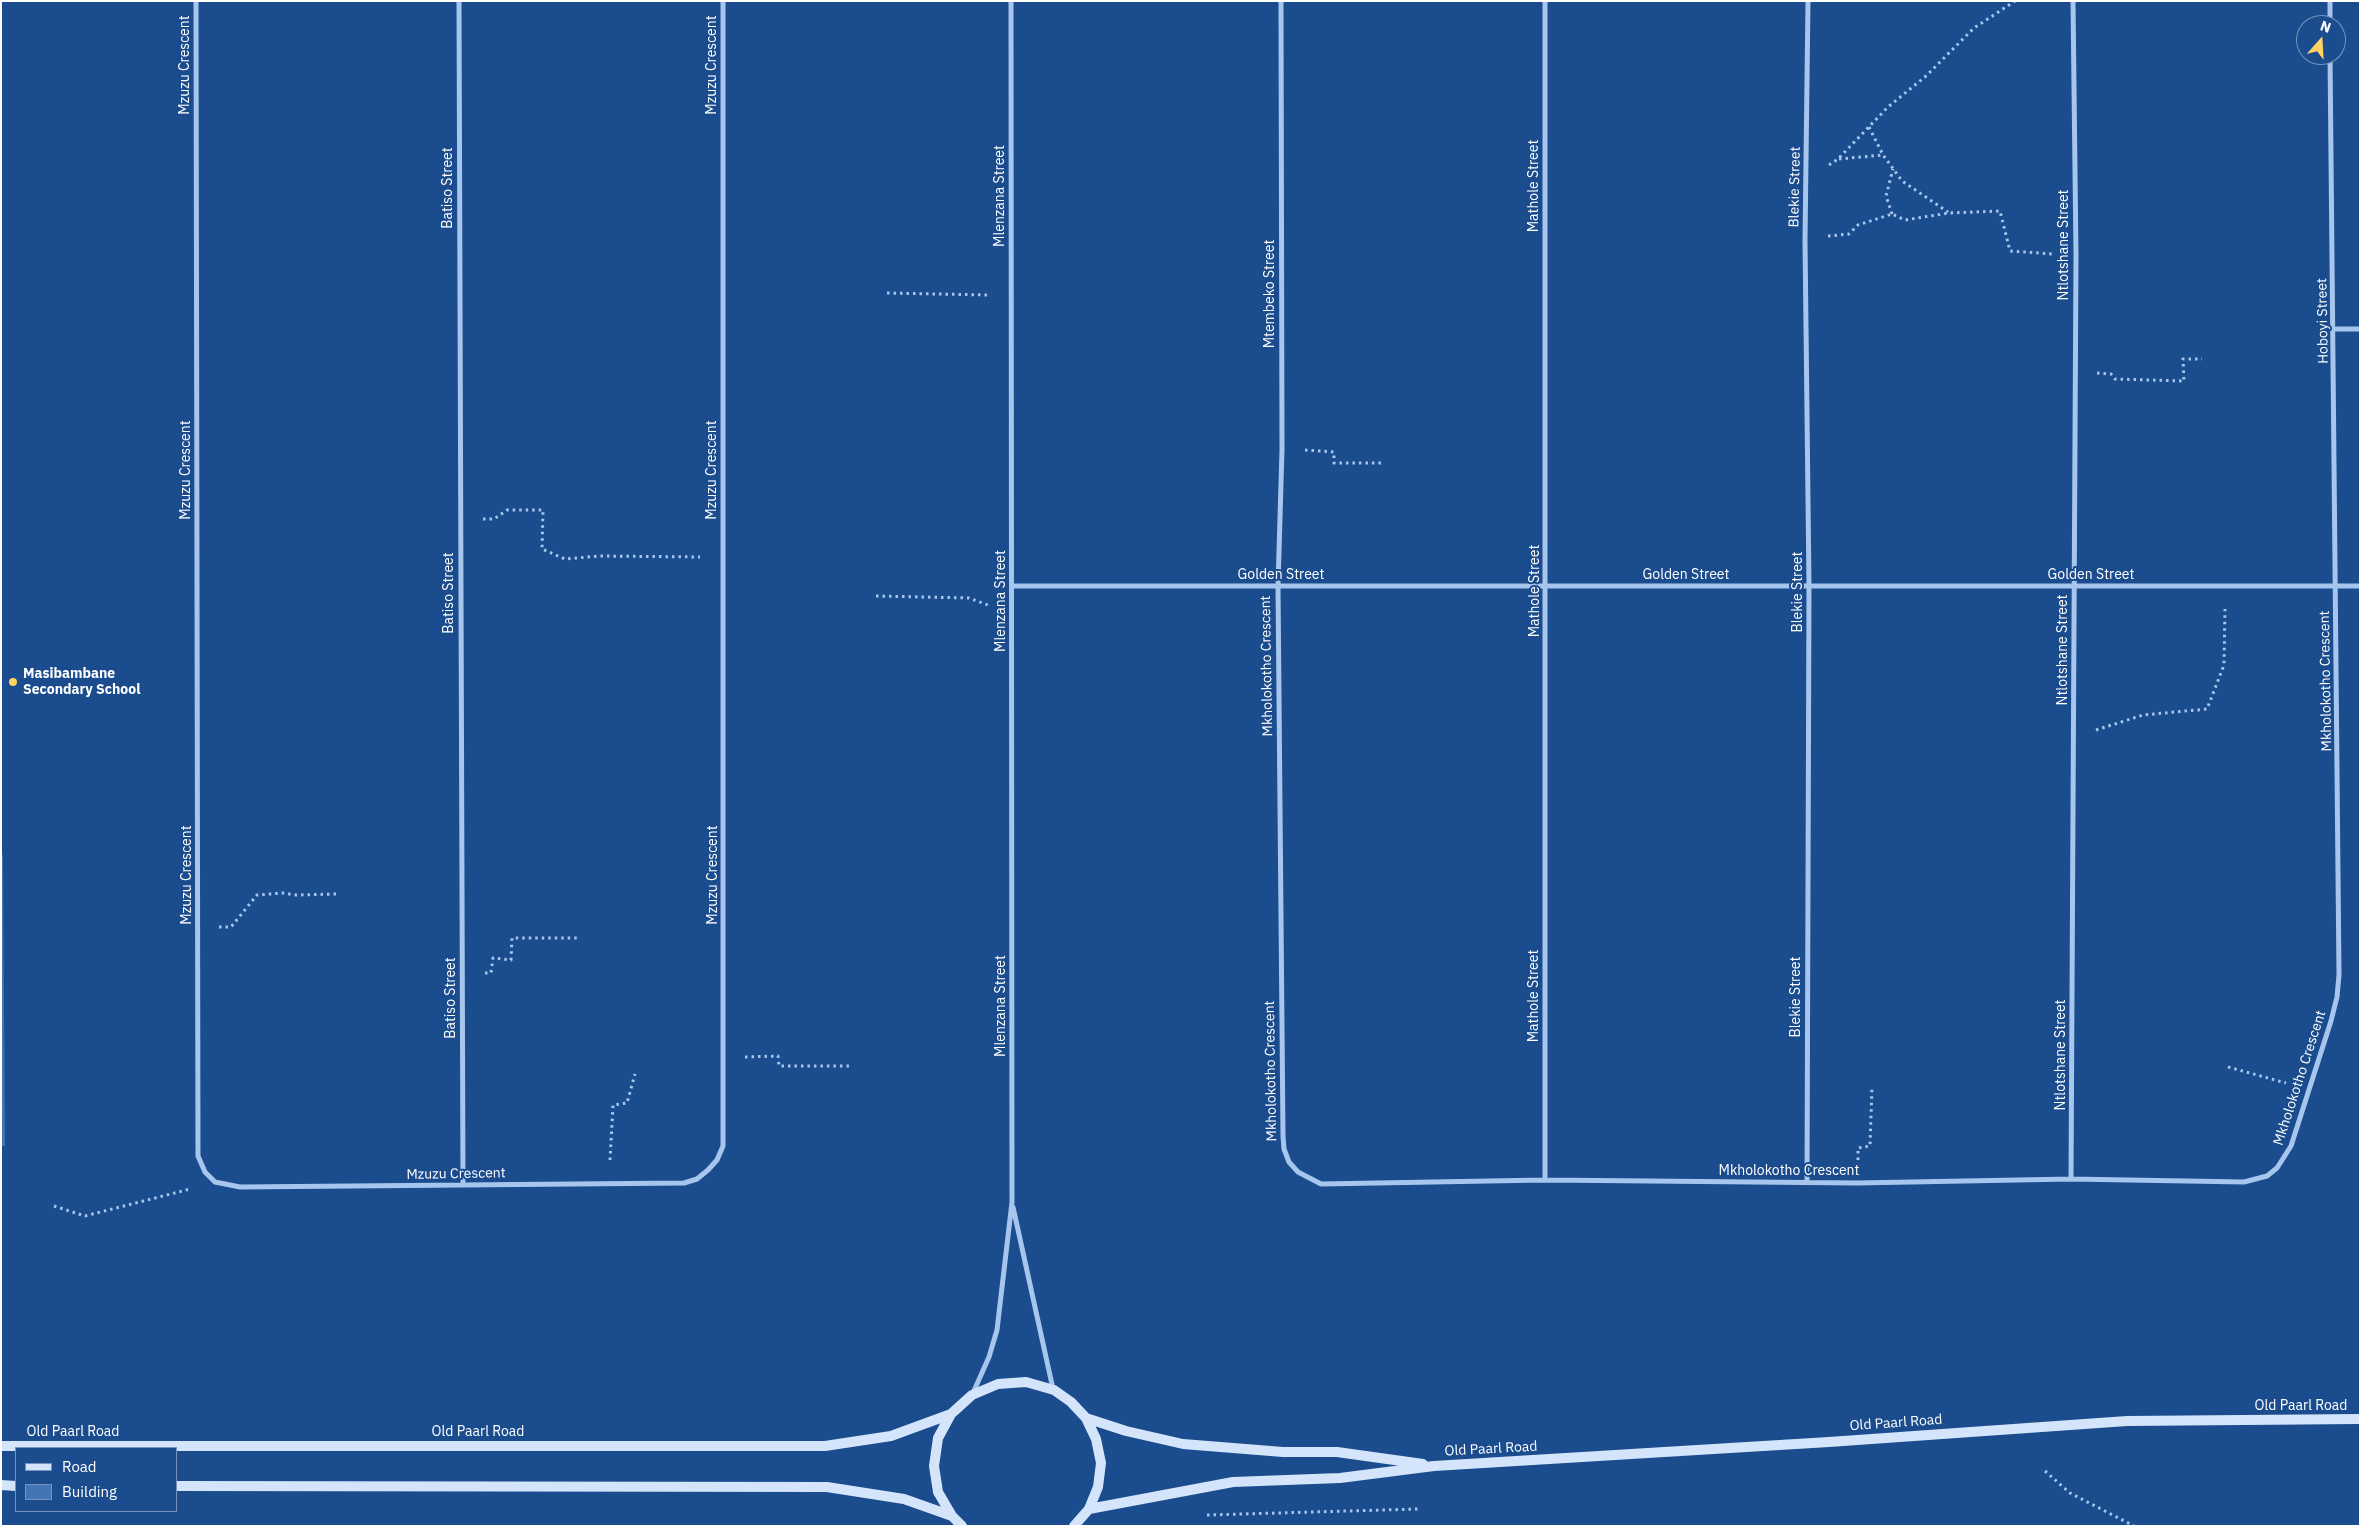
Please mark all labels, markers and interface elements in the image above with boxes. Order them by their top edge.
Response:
street label: Mzuzu Crescent [177,15,193,115]
street label: Mzuzu Crescent [704,15,720,115]
north arrow [2296,15,2346,65]
text: N [2318,17,2333,37]
street label: Mathole Street [1526,140,1542,232]
street label: Mlenzana Street [992,145,1008,247]
street label: Blekie Street [1786,146,1804,228]
street label: Batiso Street [440,147,456,229]
street label: Ntlotshane Street [2056,190,2072,300]
street label: Mtembeko Street [1262,240,1278,348]
street label: Hoboyi Street [2314,278,2332,364]
street label: Mzuzu Crescent [178,420,194,520]
street label: Mzuzu Crescent [704,420,720,520]
street label: Mathole Street [1527,545,1543,637]
street label: Mlenzana Street [993,550,1009,652]
street label: Batiso Street [441,552,457,634]
street label: Blekie Street [1790,552,1806,632]
street label: Golden Street [1238,567,1324,583]
street label: Golden Street [1643,567,1729,583]
street label: Golden Street [2048,567,2134,583]
street label: Mkholokotho Crescent [1257,595,1277,737]
street label: Ntlotshane Street [2055,595,2071,705]
street label: Mkholokotho Crescent [2316,610,2336,752]
place label: Masibambane Secondary School [23,666,140,699]
marker: Masibambane Secondary School [7,676,19,688]
street label: Mzuzu Crescent [179,825,195,925]
street label: Mzuzu Crescent [705,825,721,925]
street label: Mathole Street [1526,950,1542,1042]
street label: Mlenzana Street [993,955,1009,1057]
street label: Batiso Street [443,957,459,1039]
street label: Blekie Street [1788,957,1804,1037]
street label: Mkholokotho Crescent [1261,1000,1281,1142]
street label: Ntlotshane Street [2053,1000,2069,1110]
street label: Mkholokotho Crescent [2270,1008,2330,1148]
street label: Mkholokotho Crescent [1719,1163,1859,1179]
street label: Mzuzu Crescent [406,1165,506,1183]
street label: Old Paarl Road [2255,1398,2347,1414]
street label: Old Paarl Road [1849,1411,1943,1435]
street label: Old Paarl Road [27,1424,119,1440]
street label: Old Paarl Road [432,1424,524,1440]
street label: Old Paarl Road [1444,1438,1538,1460]
legend [15,1447,178,1512]
text: Road [62,1457,97,1476]
text: Building [62,1482,117,1501]

